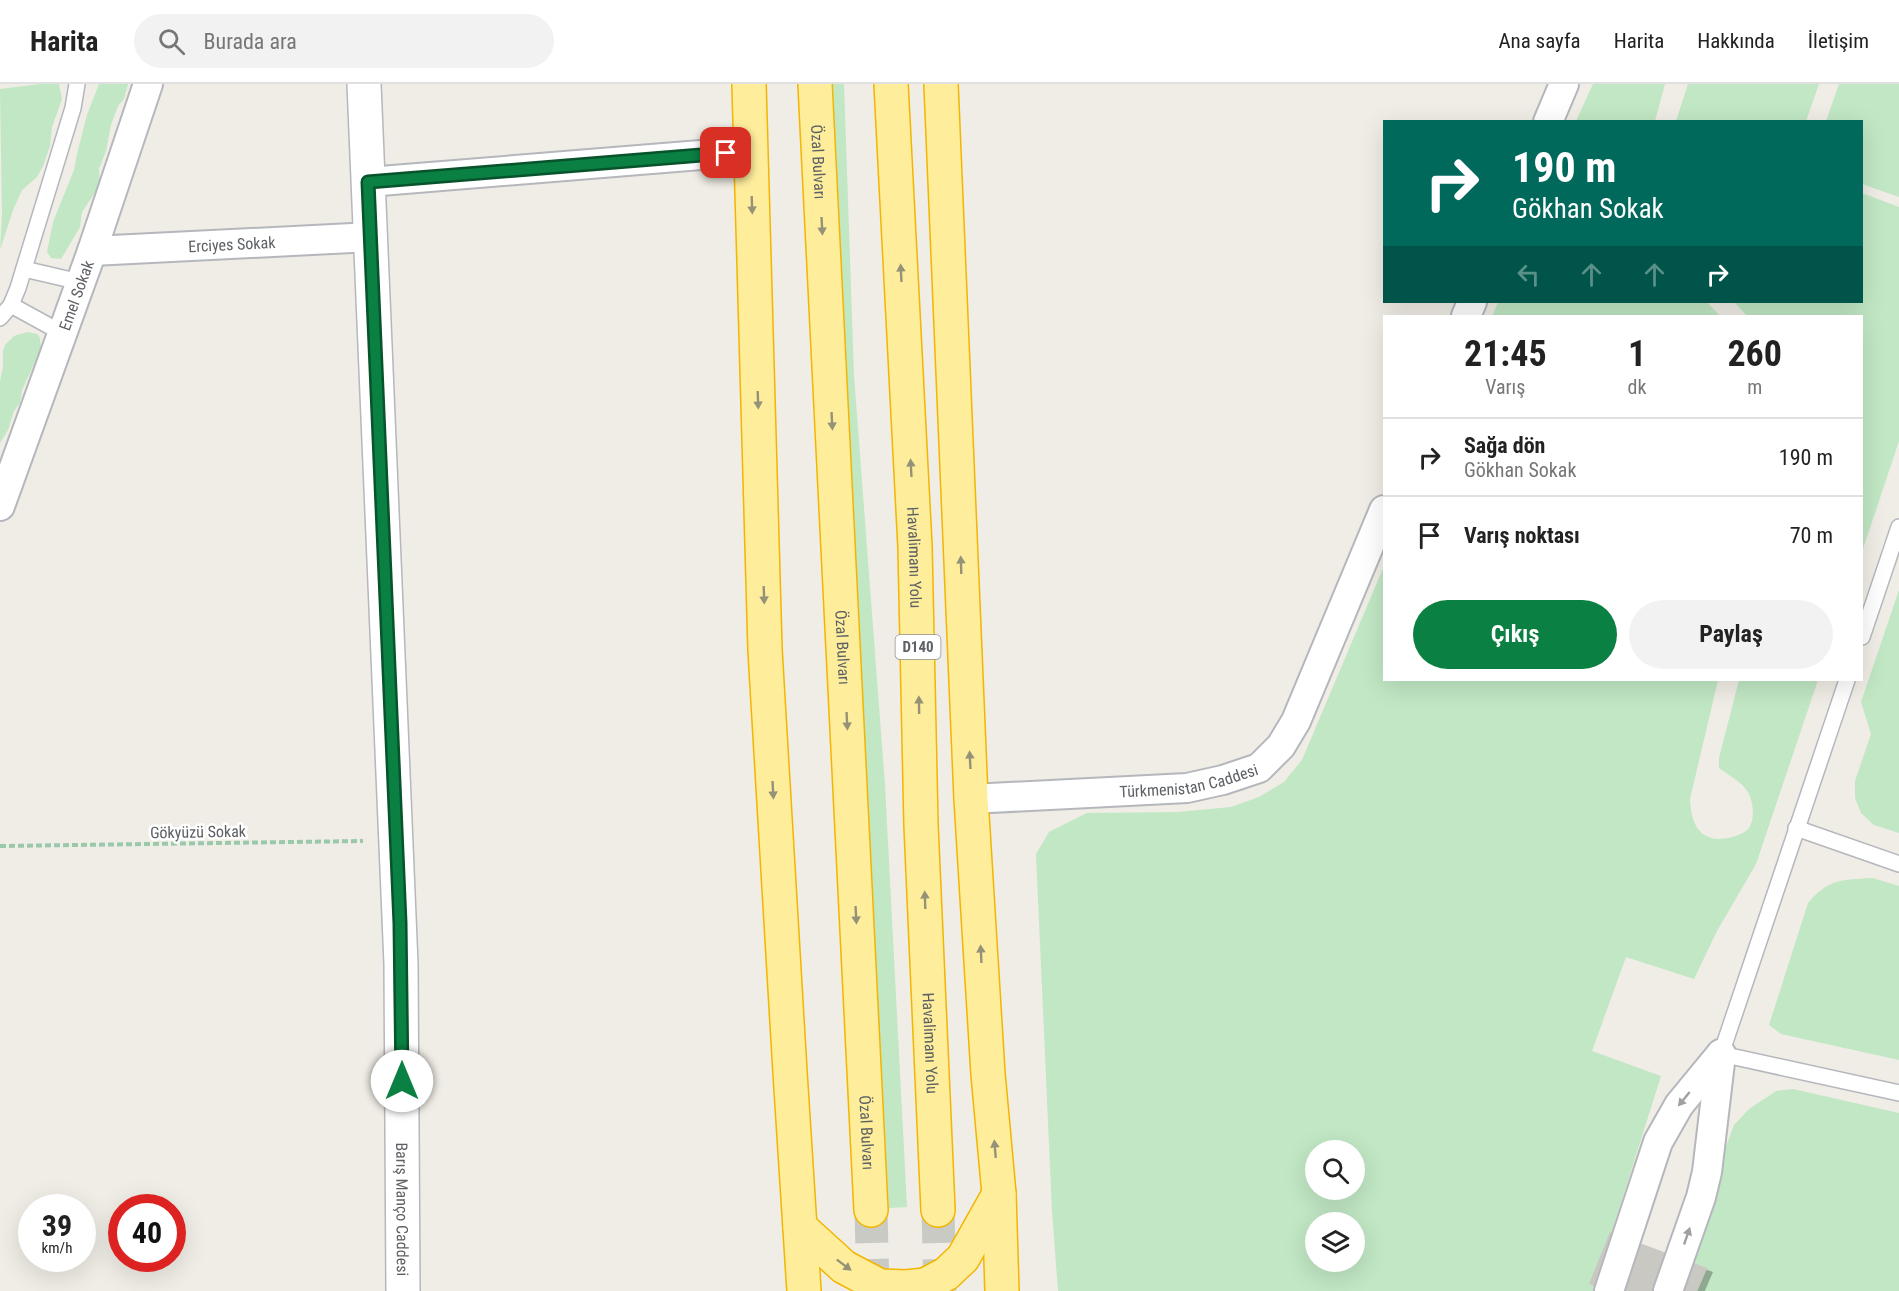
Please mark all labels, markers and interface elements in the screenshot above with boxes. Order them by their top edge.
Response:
search box [134,14,554,68]
text: Harita [30,25,98,58]
icon: search [155,25,188,58]
text: Burada ara [203,29,297,54]
text: Ana sayfa [1498,29,1581,53]
text: Harita [1614,29,1664,53]
text: Hakkında [1697,29,1775,53]
text: İletişim [1808,29,1869,53]
street label: Özal Bulvarı [808,124,830,200]
pin [700,127,751,178]
icon: arrive [709,136,742,169]
text: 190 m [1512,143,1617,192]
icon: right [1413,144,1491,222]
text: Gökhan Sokak [1512,193,1664,225]
one-way arrow [747,196,757,215]
one-way arrow [818,217,827,236]
street label: Erciyes Sokak [188,232,277,256]
street label: Emel Sokak [55,257,98,333]
icon: left [1512,258,1545,291]
icon: ahead [1575,258,1608,291]
icon: ahead [1638,258,1671,291]
icon: right [1701,258,1734,291]
one-way arrow [896,264,905,283]
text: 21:45 [1464,333,1547,375]
text: 1 [1628,333,1646,375]
text: 260 [1727,333,1782,375]
text: Varış [1485,375,1525,399]
text: dk [1628,375,1646,399]
text: m [1747,375,1762,399]
one-way arrow [753,391,763,410]
one-way arrow [827,412,836,431]
text: Sağa dön [1464,433,1545,458]
icon: right [1413,441,1446,474]
text: 190 m [1779,445,1833,470]
text: Gökhan Sokak [1464,458,1576,482]
one-way arrow [907,459,916,478]
street label: Havalimanı Yolu [903,506,926,608]
icon: arrive [1413,519,1446,552]
text: Varış noktası [1464,523,1580,548]
text: 70 m [1790,523,1833,548]
one-way arrow [956,555,965,574]
one-way arrow [759,586,768,605]
button: Çıkış [1413,600,1617,669]
button: Paylaş [1629,600,1833,669]
street label: Özal Bulvarı [832,609,854,685]
road number: D140 [896,635,940,659]
one-way arrow [914,695,924,714]
one-way arrow [842,711,851,730]
one-way arrow [965,750,974,769]
street label: Türkmenistan Caddesi [1119,760,1260,801]
one-way arrow [769,781,778,800]
street label: Gökyüzü Sokak [150,822,247,842]
one-way arrow [920,890,929,909]
one-way arrow [852,906,861,925]
one-way arrow [977,945,986,964]
street label: Havalimanı Yolu [919,992,942,1094]
position arrow [370,1049,434,1113]
one-way arrow [1678,1092,1690,1107]
street label: Özal Bulvarı [856,1095,879,1171]
one-way arrow [990,1139,1000,1158]
map controls [1305,1140,1365,1272]
button: search [1305,1140,1365,1200]
street label: Barış Manço Caddesi [393,1142,412,1276]
speed limit sign: 40 [108,1194,186,1272]
text: 39 [42,1208,72,1243]
button: layers [1305,1212,1365,1272]
one-way arrow [1683,1227,1693,1245]
text: km/h [42,1239,72,1257]
one-way arrow [836,1259,852,1272]

